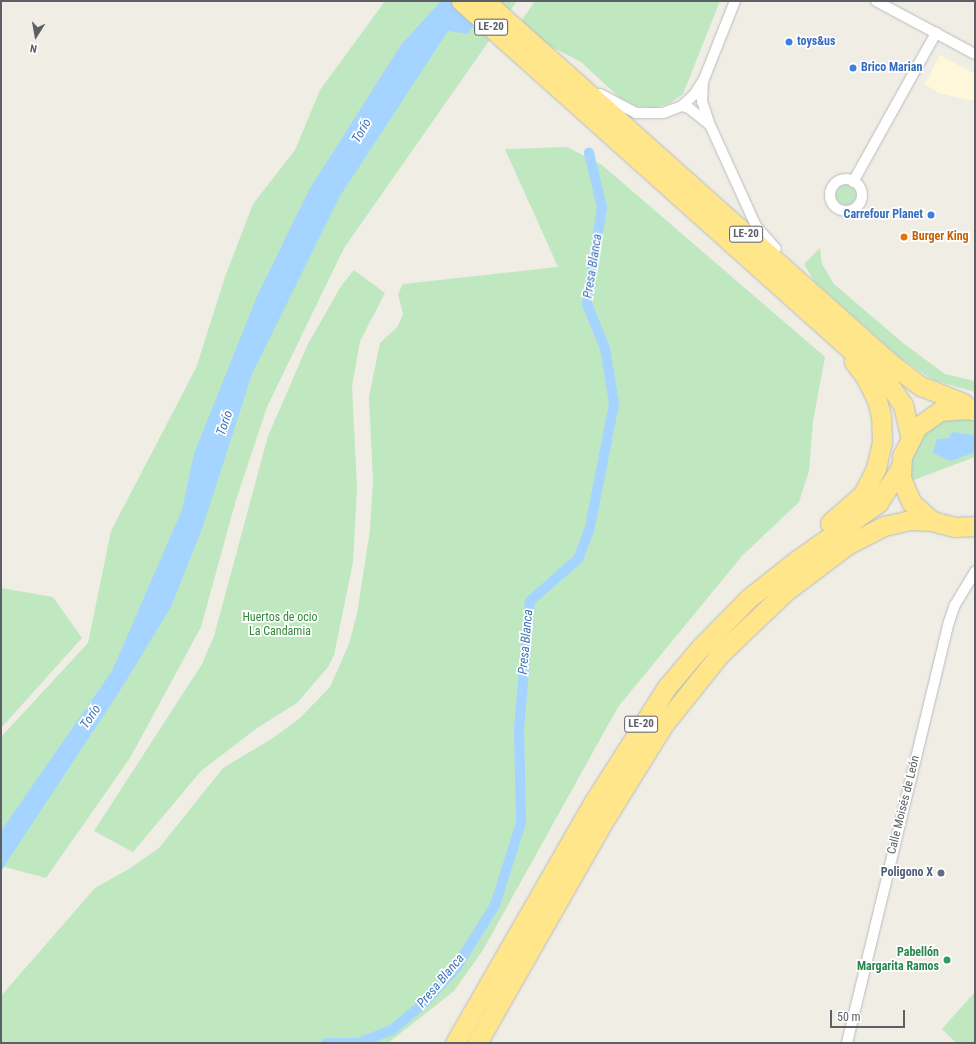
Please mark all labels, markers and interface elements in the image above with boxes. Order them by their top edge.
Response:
north arrow [16,16,56,56]
road number: LE-20 [474,18,508,36]
place label: toys&us [797,35,835,49]
marker: toys&us [784,37,794,47]
text: N [29,41,38,55]
place label: Brico Marian [861,61,922,75]
marker: Brico Marian [848,63,858,73]
water label: Torío [349,116,375,146]
place label: Carrefour Planet [844,208,923,222]
marker: Carrefour Planet [926,210,936,220]
road number: LE-20 [729,225,763,243]
place label: Burger King [912,230,969,244]
marker: Burger King [899,232,909,242]
water label: Presa Blanca [580,233,606,299]
water label: Torío [213,408,237,438]
water label: Presa Blanca [515,609,537,675]
park label: Huertos de ocio La Candamia [242,611,318,639]
water label: Torío [77,702,105,732]
road number: LE-20 [624,715,658,733]
street label: Calle Moisés de León [885,754,923,856]
place label: Poligono X [881,866,933,880]
marker: Poligono X [936,868,946,878]
place label: Pabellón Margarita Ramos [857,946,939,974]
water label: Presa Blanca [414,951,468,1011]
marker: Pabellón Margarita Ramos [942,955,952,965]
scale bar [832,1002,907,1028]
text: 50 m [837,1010,861,1024]

